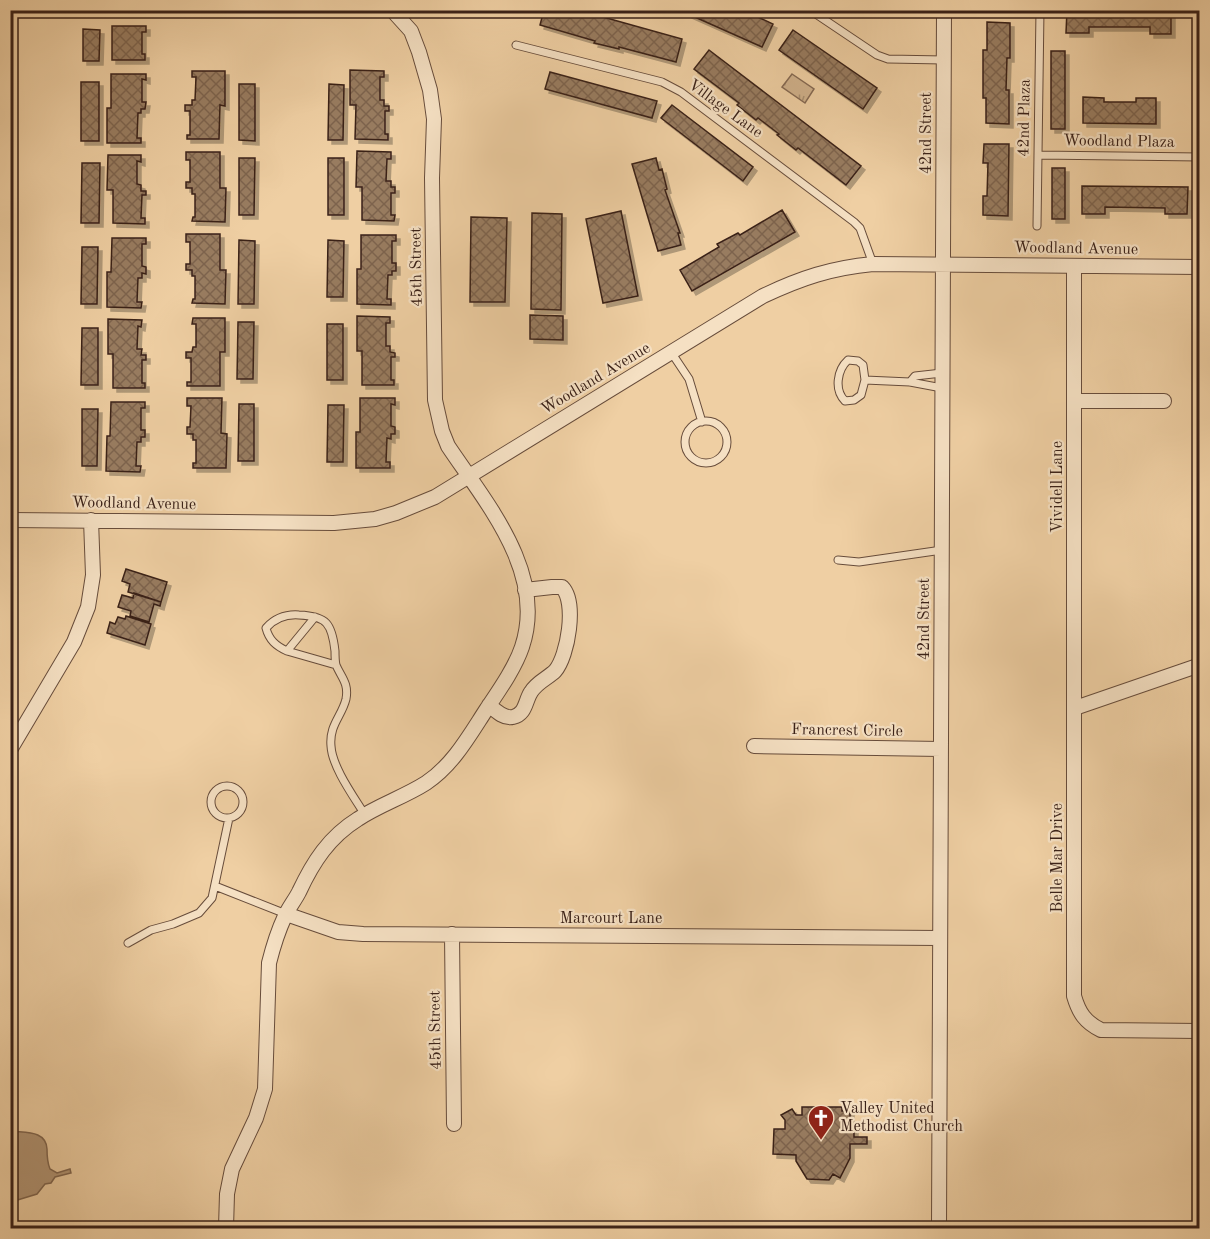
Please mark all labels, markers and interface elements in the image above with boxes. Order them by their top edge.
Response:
street label: Village Lane [685,77,765,141]
street label: 42nd Plaza [1016,79,1034,157]
street label: 42nd Street [919,91,935,174]
street label: Woodland Plaza [1063,133,1175,151]
street label: 45th Street [408,227,426,307]
street label: Woodland Avenue [1014,240,1138,258]
street label: Woodland Avenue [539,340,653,418]
street label: Vividell Lane [1050,441,1066,533]
street label: Woodland Avenue [72,495,196,513]
street label: 42nd Street [917,577,933,660]
street label: Francrest Circle [791,722,903,740]
street label: Belle Mar Drive [1050,803,1066,913]
street label: Marcourt Lane [560,911,662,927]
street label: 45th Street [427,990,445,1070]
place label: Valley United Methodist Church [840,1101,963,1135]
church icon: Valley United Methodist Church [806,1103,836,1141]

